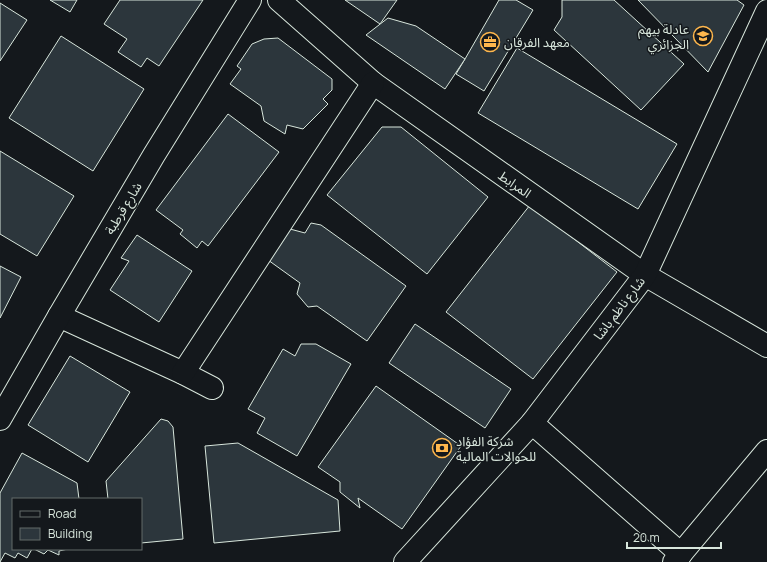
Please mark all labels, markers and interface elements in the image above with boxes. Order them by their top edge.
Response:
place label: عادلة بيهم الجزائري [638,20,689,55]
school or university icon: عادلة بيهم الجزائري [692,25,714,47]
office icon: معهد الفرقان [479,31,501,53]
place label: معهد الفرقان [504,33,570,51]
street label: المرابط [495,166,535,202]
street label: شارع قرطبة [100,178,147,239]
street label: شارع ناظم باشا [589,273,650,345]
place label: شركة الفؤاد للحوالات المالية [456,432,536,465]
bank icon: شركة الفؤاد للحوالات المالية [431,437,453,459]
legend [12,498,142,550]
text: Road [48,505,76,522]
scale bar [627,524,721,550]
text: Building [48,525,92,542]
text: 20 m [633,529,660,546]

